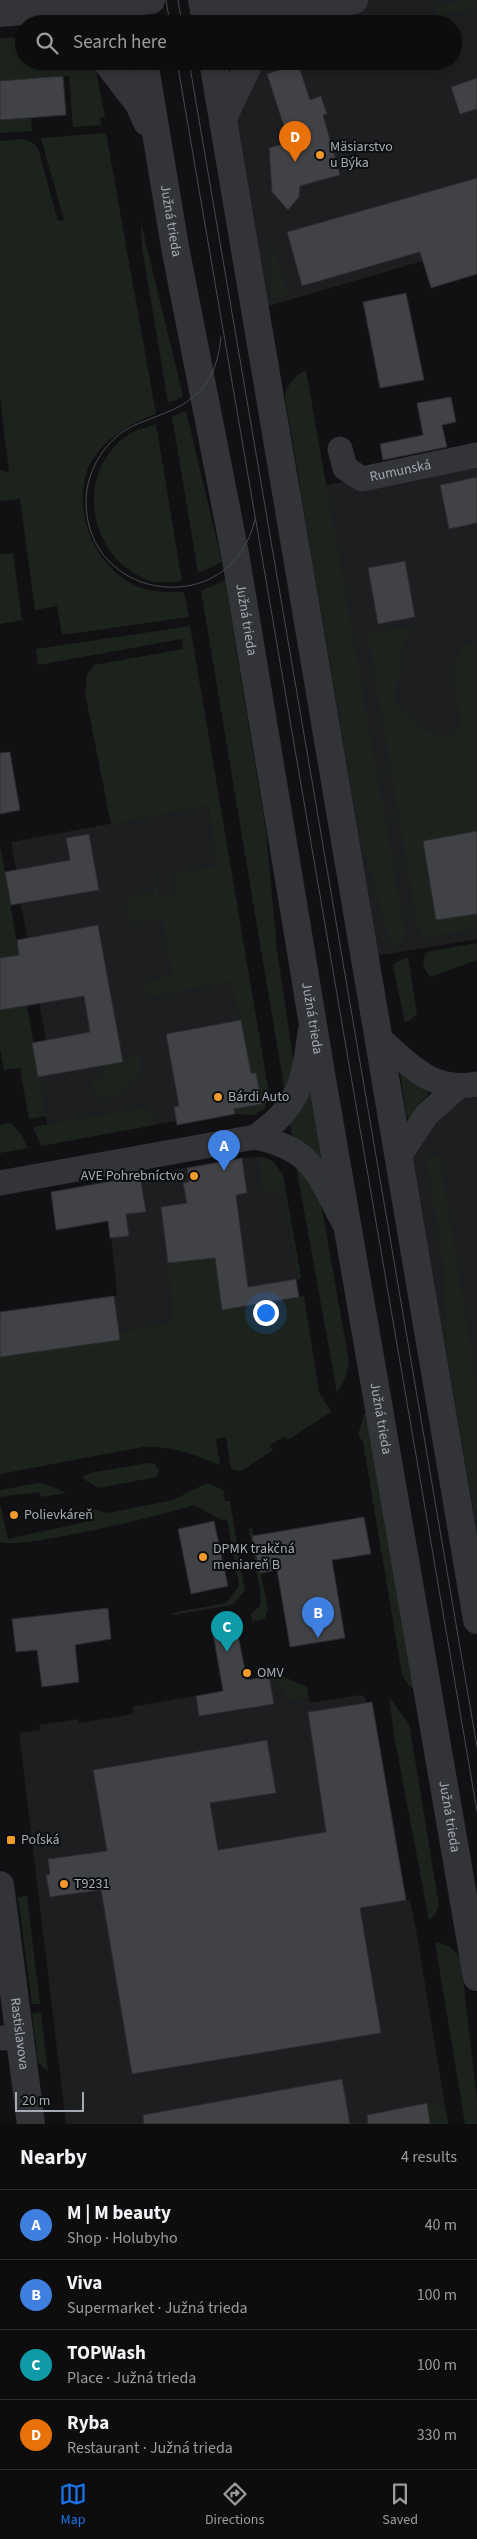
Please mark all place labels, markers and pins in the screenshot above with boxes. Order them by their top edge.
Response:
pin: D [279,121,311,162]
place label: Mäsiarstvo u Býka [330,137,393,173]
marker: Mäsiarstvo u Býka [314,149,326,161]
place label: Bárdi Auto [228,1087,289,1107]
marker: Bárdi Auto [212,1091,224,1103]
pin: A [208,1130,240,1171]
place label: AVE Pohrebníctvo [81,1166,184,1186]
marker: AVE Pohrebníctvo [188,1170,200,1182]
place label: Polievkáreň [24,1505,93,1525]
marker: Polievkáreň [8,1509,20,1521]
place label: DPMK trakčná meniareň B [213,1539,295,1575]
marker: DPMK trakčná meniareň B [197,1551,209,1563]
pin: B [302,1597,334,1638]
pin: C [211,1611,243,1652]
place label: OMV [257,1663,284,1683]
marker: OMV [241,1667,253,1679]
place label: Poľská [21,1830,60,1850]
marker: Poľská [5,1834,17,1846]
place label: T9231 [74,1874,109,1894]
marker: T9231 [58,1878,70,1890]

